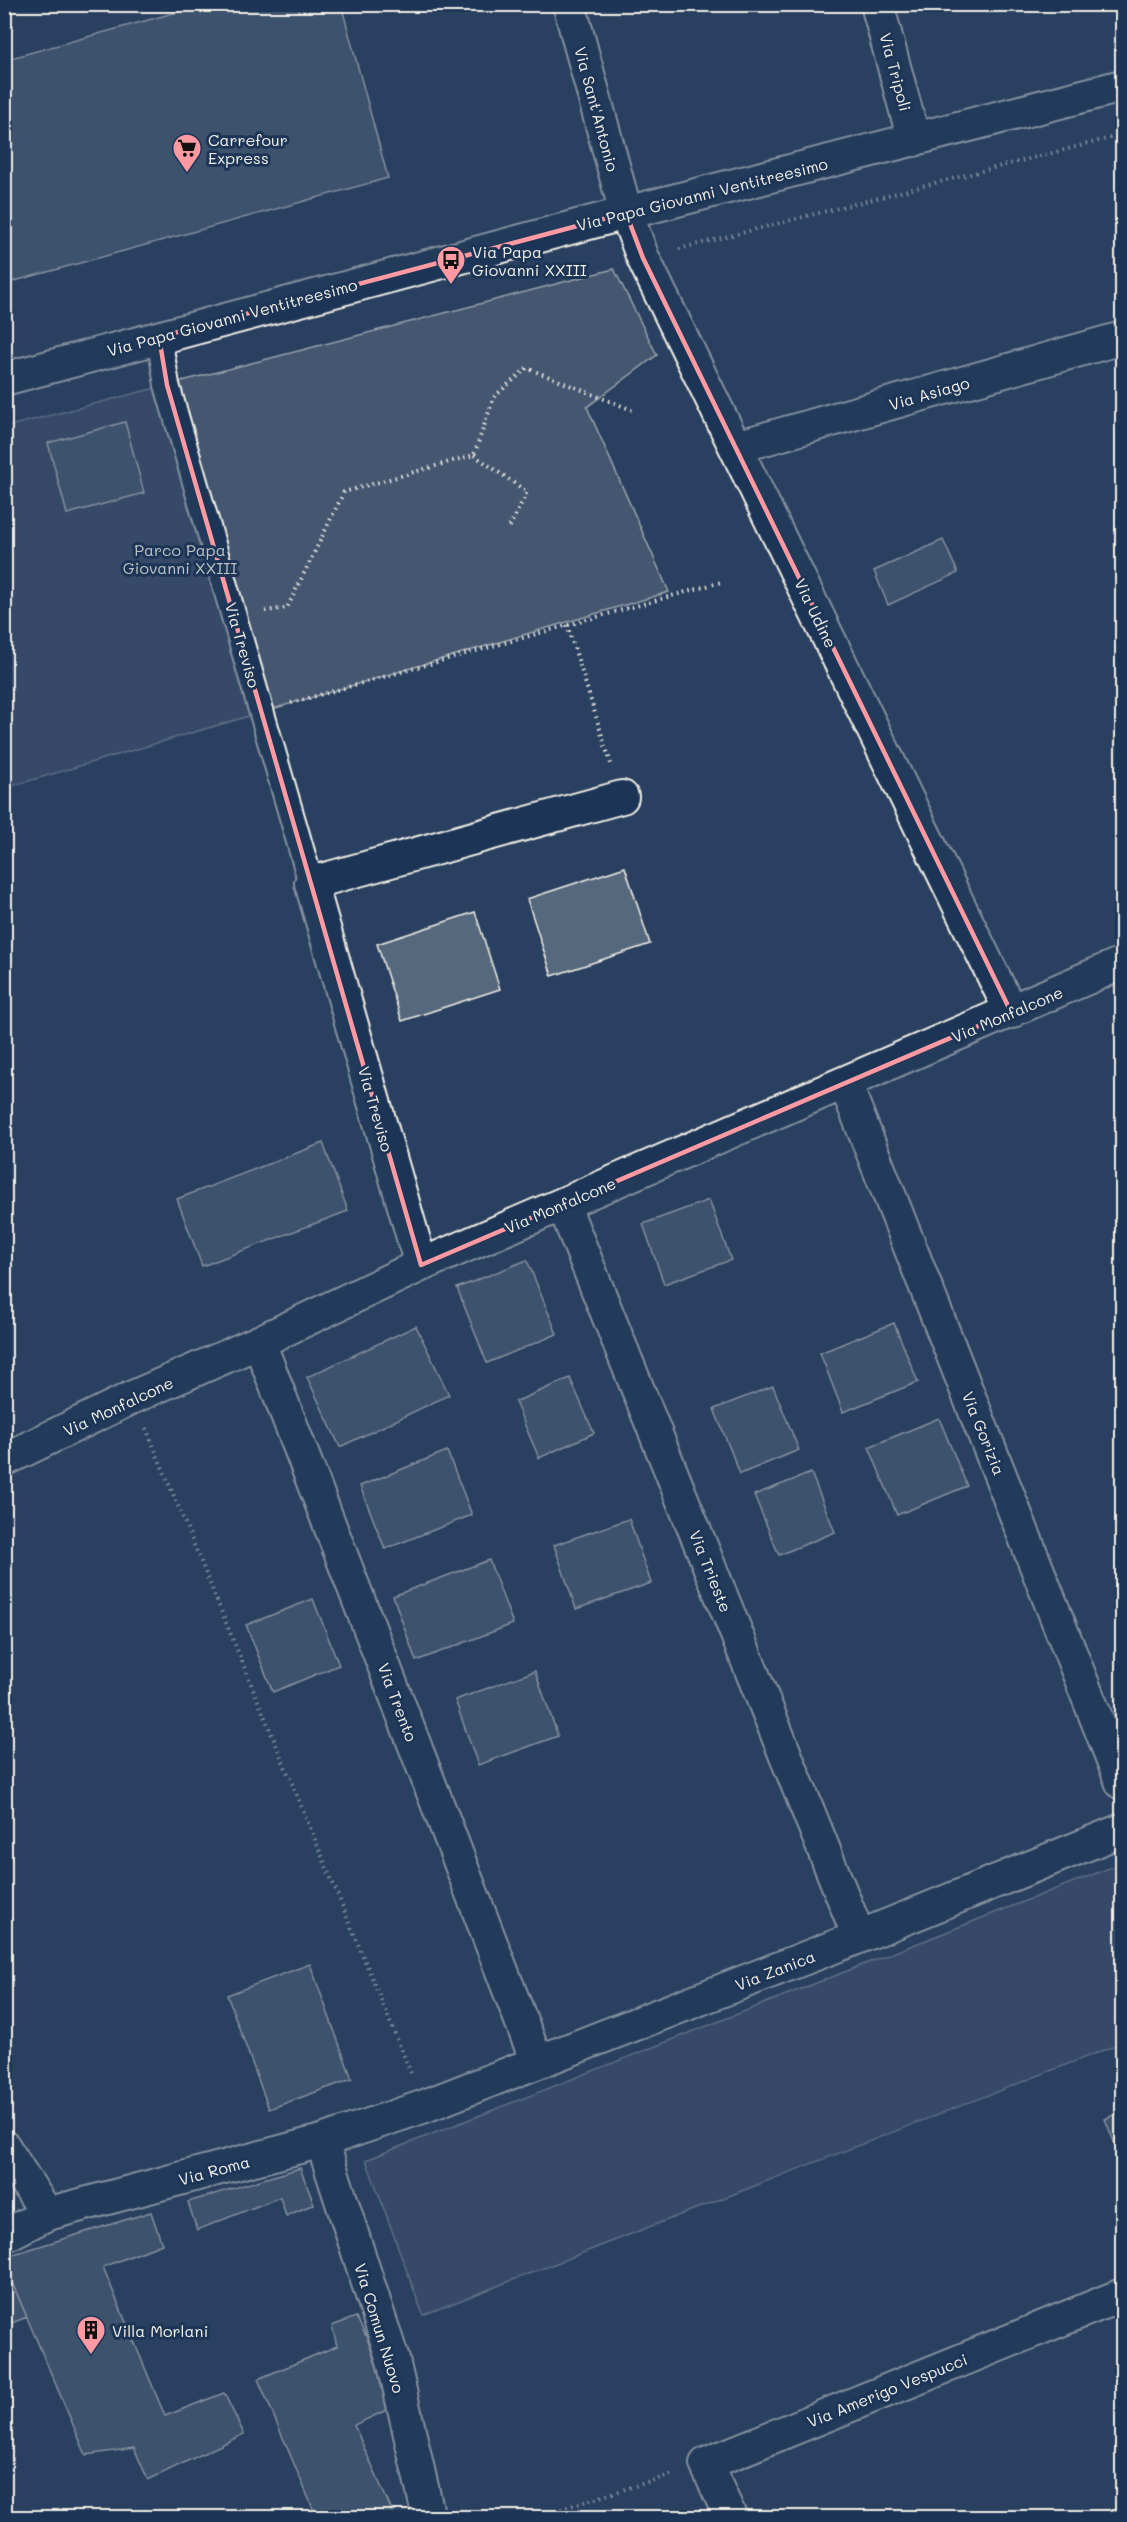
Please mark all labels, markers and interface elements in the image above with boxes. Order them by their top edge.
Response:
street label: Via Tripoli [875,30,917,114]
street label: Via Sant'Antonio [570,44,624,174]
place label: Carrefour Express [208,129,288,168]
supermarket icon: Carrefour Express [171,132,203,174]
street label: Via Papa Giovanni Ventitreesimo [574,153,830,235]
place label: Via Papa Giovanni XXIII [472,241,587,280]
bus stop icon: Via Papa Giovanni XXIII [435,244,467,286]
street label: Via Papa Giovanni Ventitreesimo [105,273,359,361]
street label: Via Asiago [886,372,972,414]
park label: Parco Papa Giovanni XXIII [123,539,237,578]
street label: Via Udine [790,575,842,651]
street label: Via Treviso [221,600,265,690]
street label: Via Monfalcone [948,981,1066,1047]
street label: Via Treviso [354,1064,398,1154]
street label: Via Monfalcone [501,1172,619,1238]
street label: Via Monfalcone [60,1371,176,1441]
street label: Via Gorizia [958,1388,1010,1478]
street label: Via Trieste [685,1527,737,1615]
street label: Via Trento [373,1660,423,1744]
street label: Via Zanica [732,1945,818,1995]
street label: Via Roma [176,2150,252,2190]
street label: Via Comun Nuovo [350,2261,410,2395]
building icon: Villa Morlani [75,2314,107,2356]
place label: Villa Morlani [112,2320,208,2341]
street label: Via Amerigo Vespucci [804,2348,970,2432]

